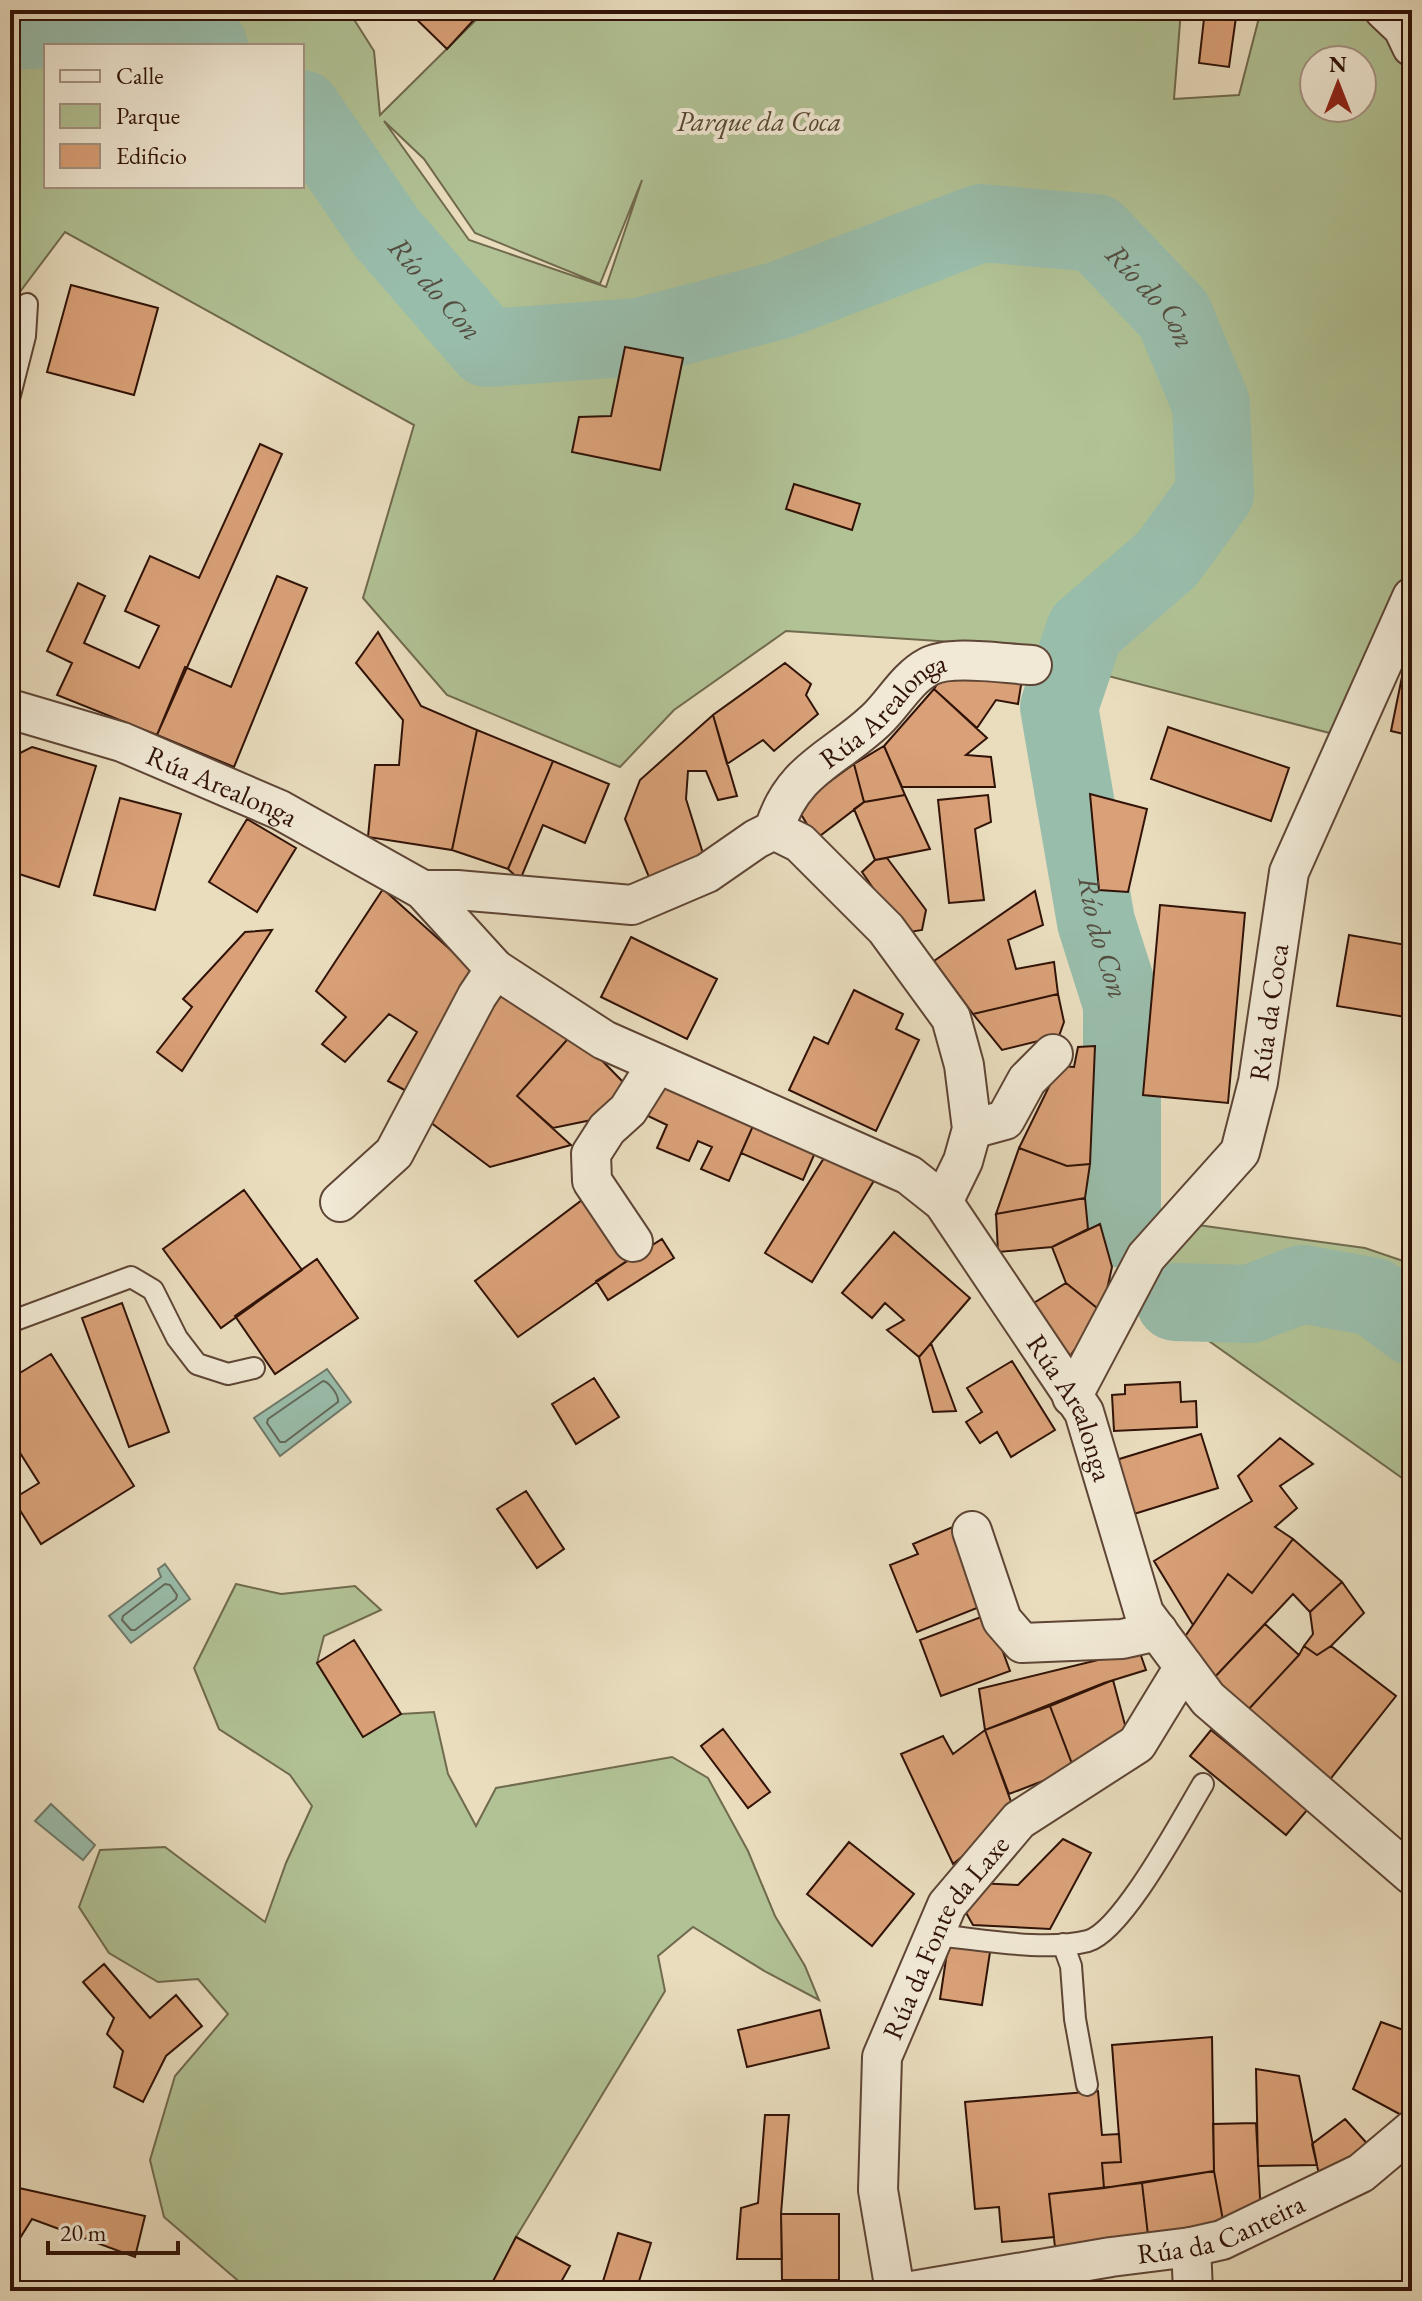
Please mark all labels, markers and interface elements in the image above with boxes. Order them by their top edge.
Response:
legend [44,44,304,188]
north arrow [1298,44,1378,124]
text: N [1329,50,1347,79]
text: Calle [116,60,164,91]
text: Parque [116,100,180,131]
park label: Parque da Coca [676,103,842,140]
text: Edificio [116,140,187,171]
water label: Río do Con [380,228,492,348]
water label: Río do Con [1097,235,1205,354]
street label: Rúa Arealonga [812,644,950,776]
street label: Rúa Arealonga [141,737,305,835]
water label: Río do Con [1069,873,1139,1003]
street label: Rúa da Coca [1240,940,1296,1083]
street label: Rúa Arealonga [1019,1327,1122,1486]
street label: Rúa da Fonte da Laxe [874,1827,1017,2045]
street label: Rúa da Canteira [1135,2185,1311,2272]
scale bar [48,2205,178,2255]
text: 20 m [60,2217,107,2248]

